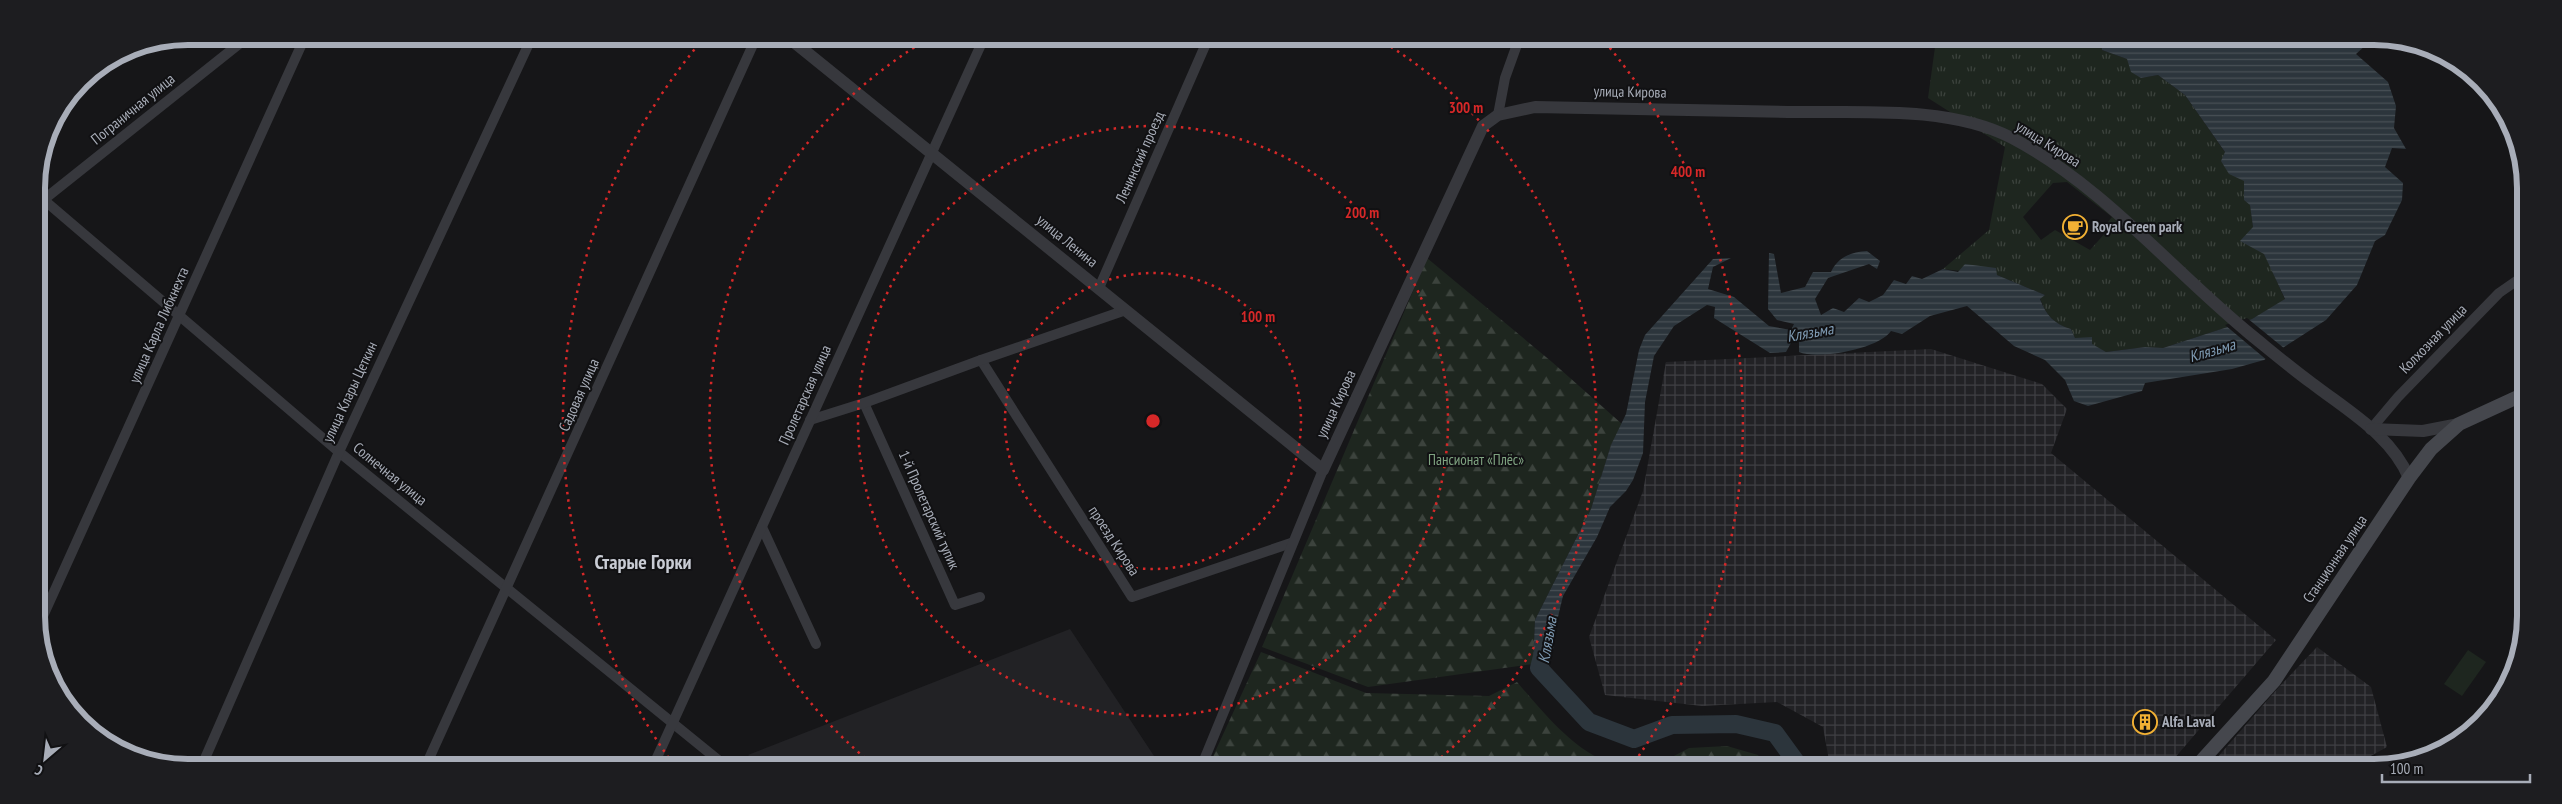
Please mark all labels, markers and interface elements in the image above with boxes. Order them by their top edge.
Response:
street label: Пограничная улица [87,69,179,148]
street label: улица Кирова [1593,81,1667,102]
text: 300 m [1449,98,1483,117]
street label: Ленинский проезд [1110,108,1168,206]
street label: улица Кирова [2012,116,2084,171]
text: 400 m [1671,162,1705,181]
text: 200 m [1345,203,1379,222]
street label: улица Ленина [1033,210,1102,271]
cafe icon: Royal Green park [2062,214,2088,240]
place label: Royal Green park [2092,217,2183,236]
street label: улица Карла Либкнехта [124,264,193,386]
street label: Колхозная улица [2395,300,2470,377]
text: 100 m [1241,307,1275,326]
water label: Клязьма [1785,318,1836,346]
water label: Клязьма [2187,333,2239,366]
street label: улица Клары Цеткин [318,338,381,445]
street label: Пролетарская улица [774,342,835,448]
street label: Садовая улица [554,355,603,434]
street label: улица Кирова [1312,367,1360,441]
centre of rings [1144,412,1162,430]
street label: Солнечная улица [349,438,431,509]
street label: 1-й Пролетарский тупик [895,447,964,572]
park label: Пансионат «Плёс» [1428,450,1524,469]
street label: проезд Кирова [1085,502,1144,579]
street label: Станционная улица [2298,511,2371,606]
district label: Старые Горки [594,549,692,575]
water label: Клязьма [1533,614,1561,665]
building icon: Alfa Laval [2132,709,2158,735]
place label: Alfa Laval [2161,712,2215,731]
north arrow [20,734,70,784]
scale bar [2382,752,2530,784]
text: 100 m [2390,759,2423,778]
text: С [31,761,46,780]

